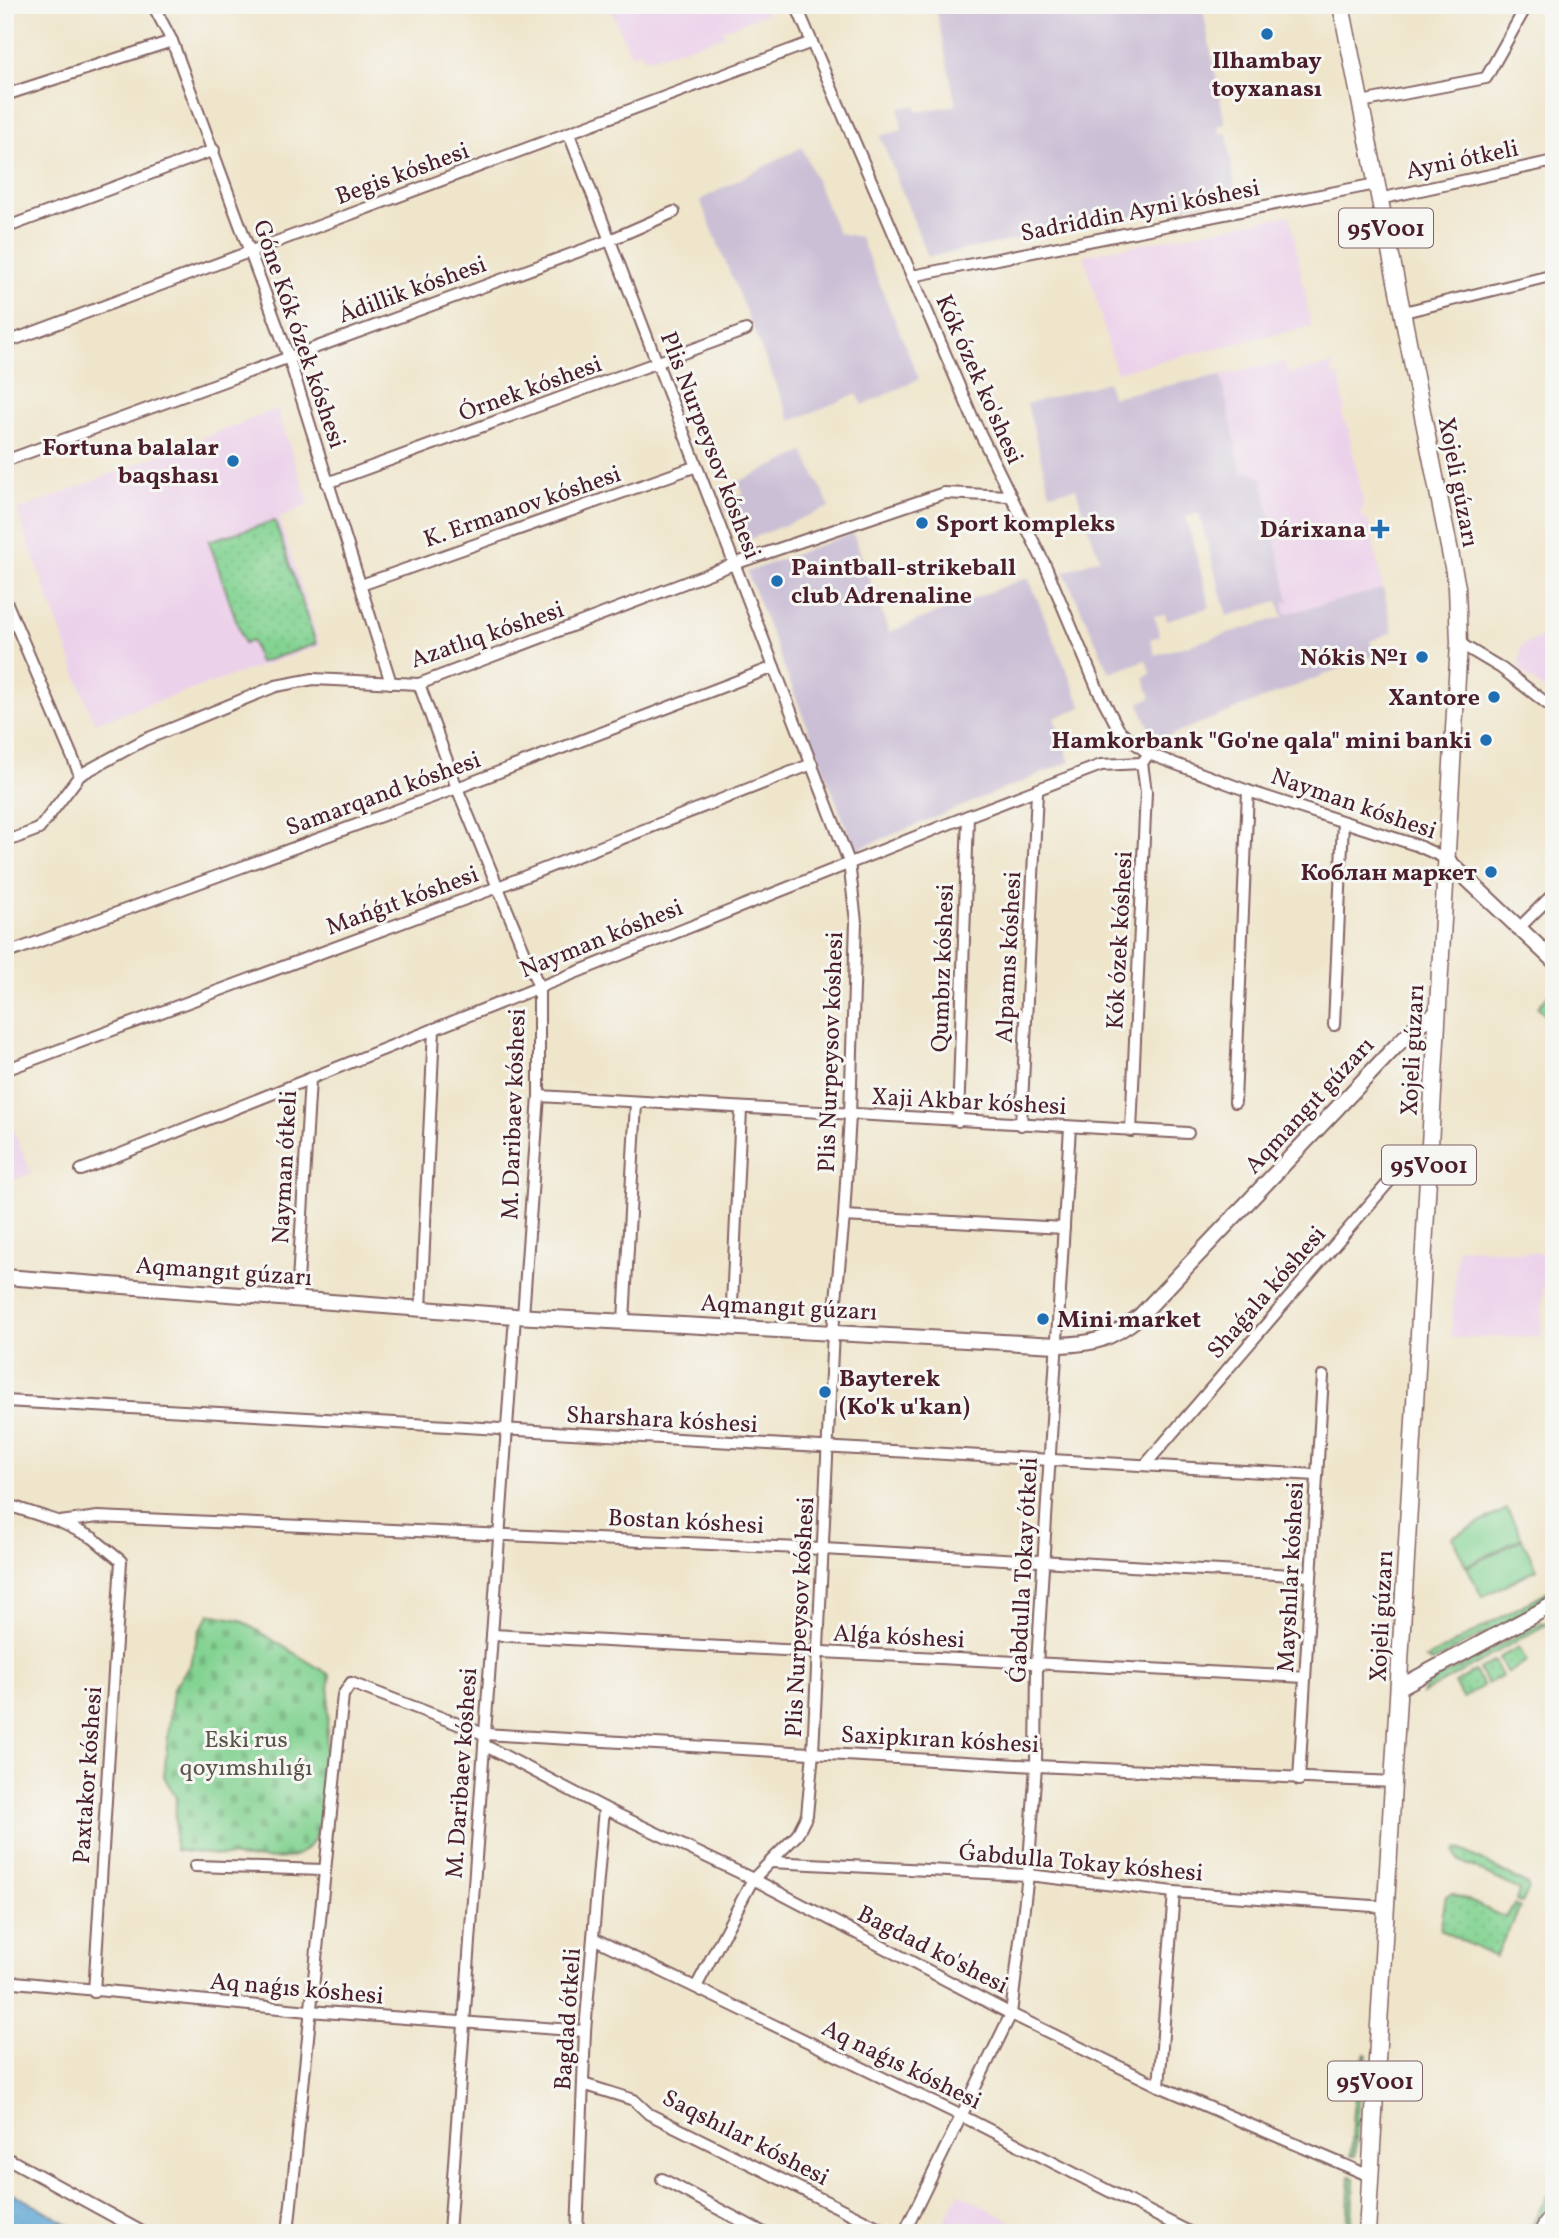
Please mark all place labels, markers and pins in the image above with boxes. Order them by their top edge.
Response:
marker: Ilhambay toyxanası [1259,26,1275,42]
place label: Ilhambay toyxanası [1212,45,1322,107]
place label: Fortuna balalar baqshası [42,432,219,494]
marker: Fortuna balalar baqshası [225,453,241,469]
place label: Sport kompleks [936,508,1115,542]
place label: Dárixana [1260,514,1366,548]
marker: Sport kompleks [914,515,930,531]
marker: Dárixana [1372,521,1388,537]
place label: Paintball-strikeball club Adrenaline [791,552,1016,614]
marker: Paintball-strikeball club Adrenaline [769,573,785,589]
place label: Nókis №1 [1300,642,1408,676]
marker: Nókis №1 [1414,649,1430,665]
place label: Xantore [1388,682,1480,716]
marker: Xantore [1486,689,1502,705]
place label: Hamkorbank "Go'ne qala" mini banki [1051,725,1472,759]
marker: Hamkorbank "Go'ne qala" mini banki [1478,732,1494,748]
place label: Коблан маркет [1300,857,1477,891]
marker: Коблан маркет [1483,864,1499,880]
place label: Mini market [1057,1304,1201,1338]
marker: Mini market [1035,1311,1051,1327]
place label: Bayterek (Ko'k u'kan) [839,1363,970,1425]
marker: Bayterek (Ko'k u'kan) [817,1384,833,1400]

